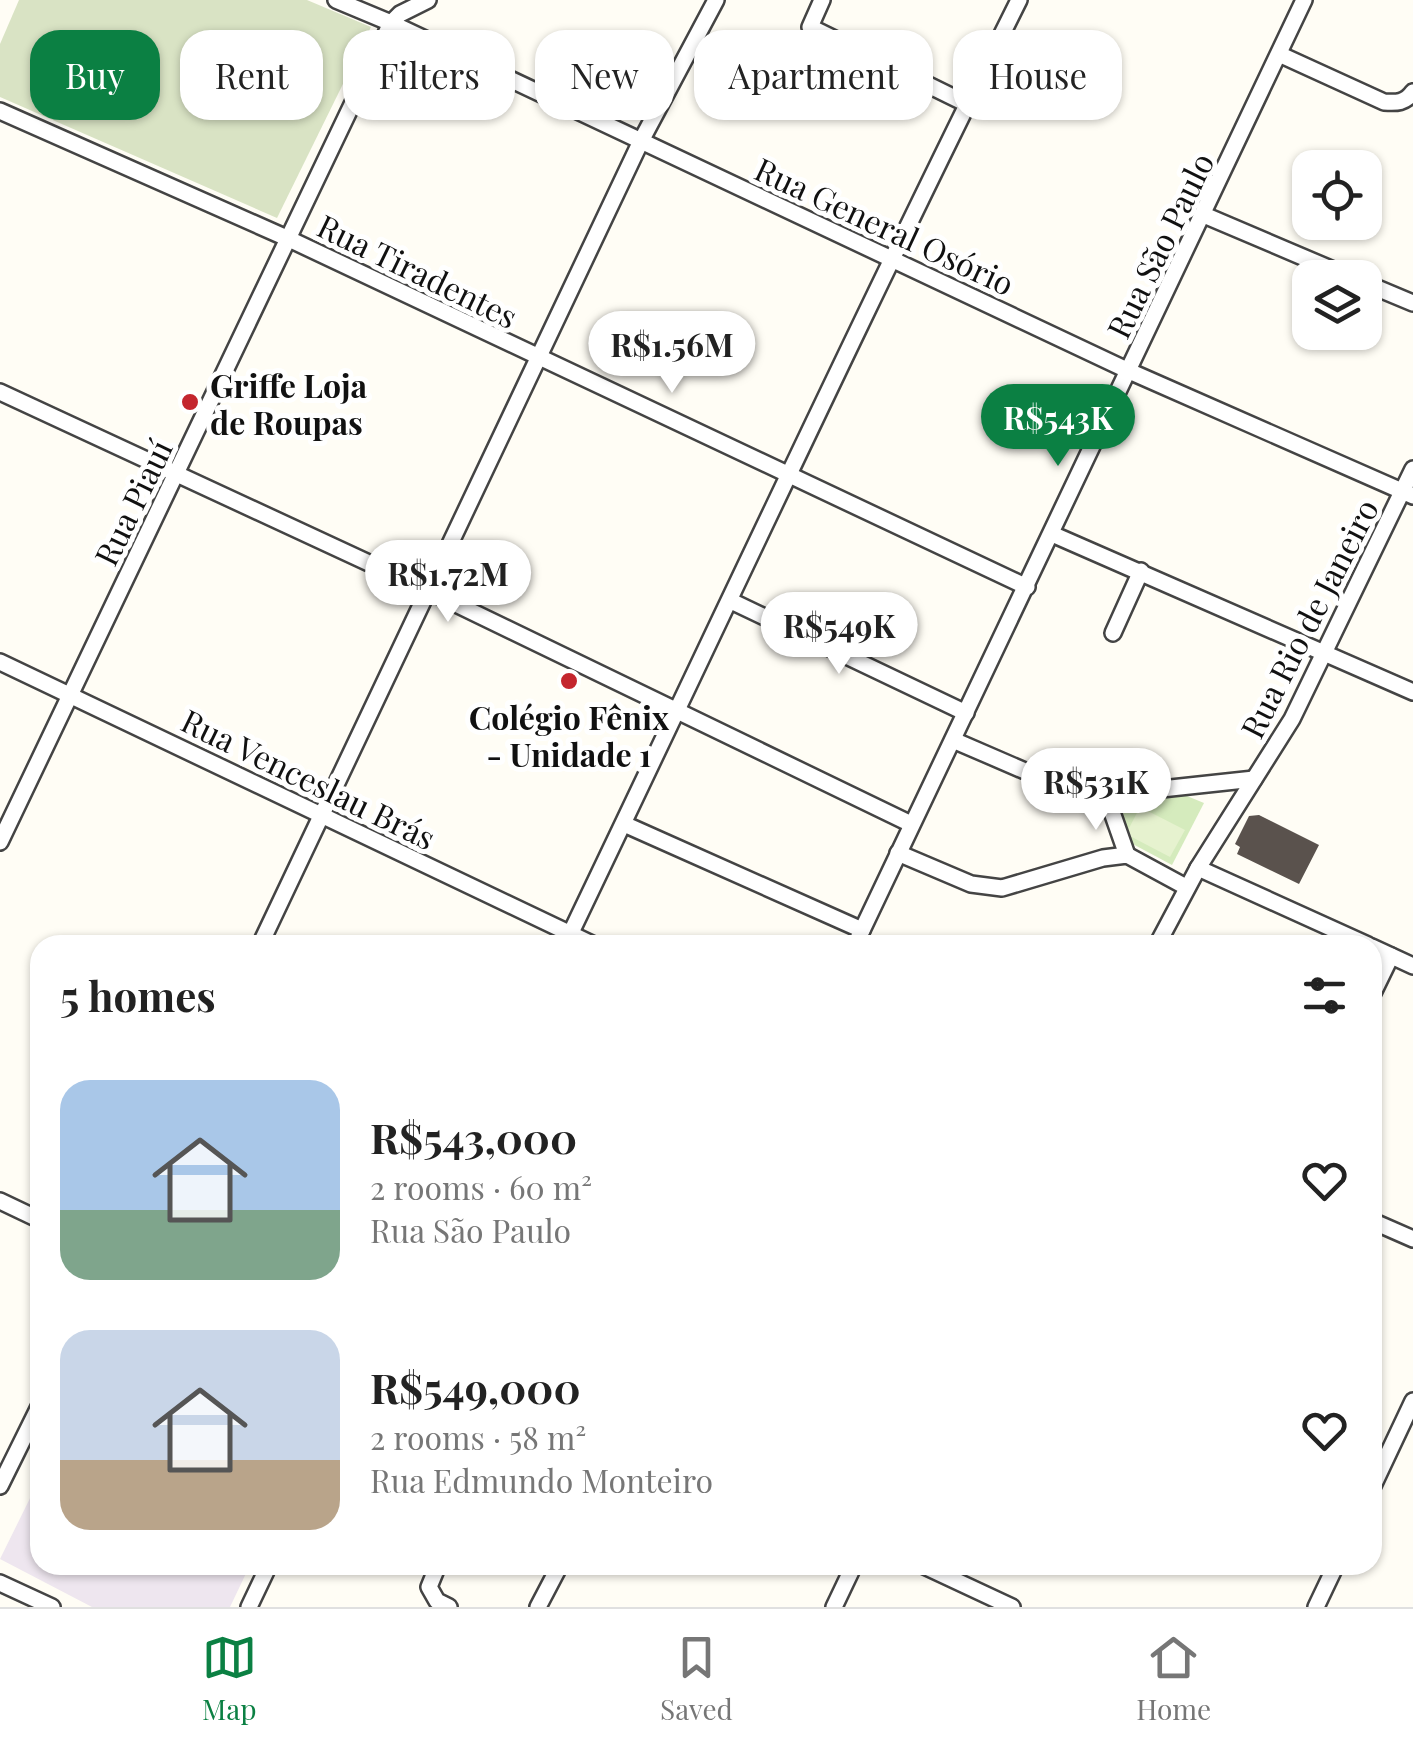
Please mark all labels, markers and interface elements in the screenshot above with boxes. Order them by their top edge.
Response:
chip: Buy [30,30,160,120]
chip: Rent [180,30,323,120]
chip: Filters [343,30,515,120]
chip: New [535,30,674,120]
chip: Apartment [694,30,933,120]
chip: House [953,30,1122,120]
street label: Rua São Paulo [1096,145,1222,345]
street label: Rua General Osório [749,146,1021,304]
map controls [1292,150,1382,350]
button: locate [1292,150,1382,240]
street label: Rua Tiradentes [311,203,525,337]
button: layers [1292,260,1382,350]
pin: R$1.56M [580,311,764,396]
text: R$1.56M [610,322,734,365]
place label: Griffe Loja de Roupas [210,363,368,443]
pin: R$543K [977,384,1139,469]
marker: Griffe Loja de Roupas [179,391,201,413]
text: R$543K [1003,395,1113,438]
street label: Rua Piauí [83,432,181,572]
street label: Rua Rio de Janeiro [1229,491,1387,745]
pin: R$1.72M [356,540,540,625]
text: R$1.72M [387,551,509,594]
pin: R$549K [758,592,920,677]
text: R$549K [783,603,895,646]
marker: Colégio Fênix - Unidade 1 [558,670,580,692]
place label: Colégio Fênix - Unidade 1 [469,695,670,775]
street label: Rua Venceslau Brás [175,698,443,858]
pin: R$531K [1015,748,1177,833]
text: R$531K [1043,759,1149,802]
text: 5 homes [60,967,216,1023]
icon: filters [1297,968,1352,1023]
text: R$543,000 [370,1109,577,1165]
icon: home [140,1120,260,1240]
icon: heart [1297,1153,1352,1208]
text: 2 rooms · 60 m² [370,1165,592,1208]
text: Rua São Paulo [370,1208,571,1251]
text: R$549,000 [370,1359,581,1415]
icon: home [140,1370,260,1490]
icon: heart [1297,1403,1352,1458]
text: 2 rooms · 58 m² [370,1415,586,1458]
text: Rua Edmundo Monteiro [370,1458,713,1501]
tab: Map [202,1630,257,1727]
tab: Saved [660,1630,733,1727]
tab: Home [1136,1630,1211,1727]

